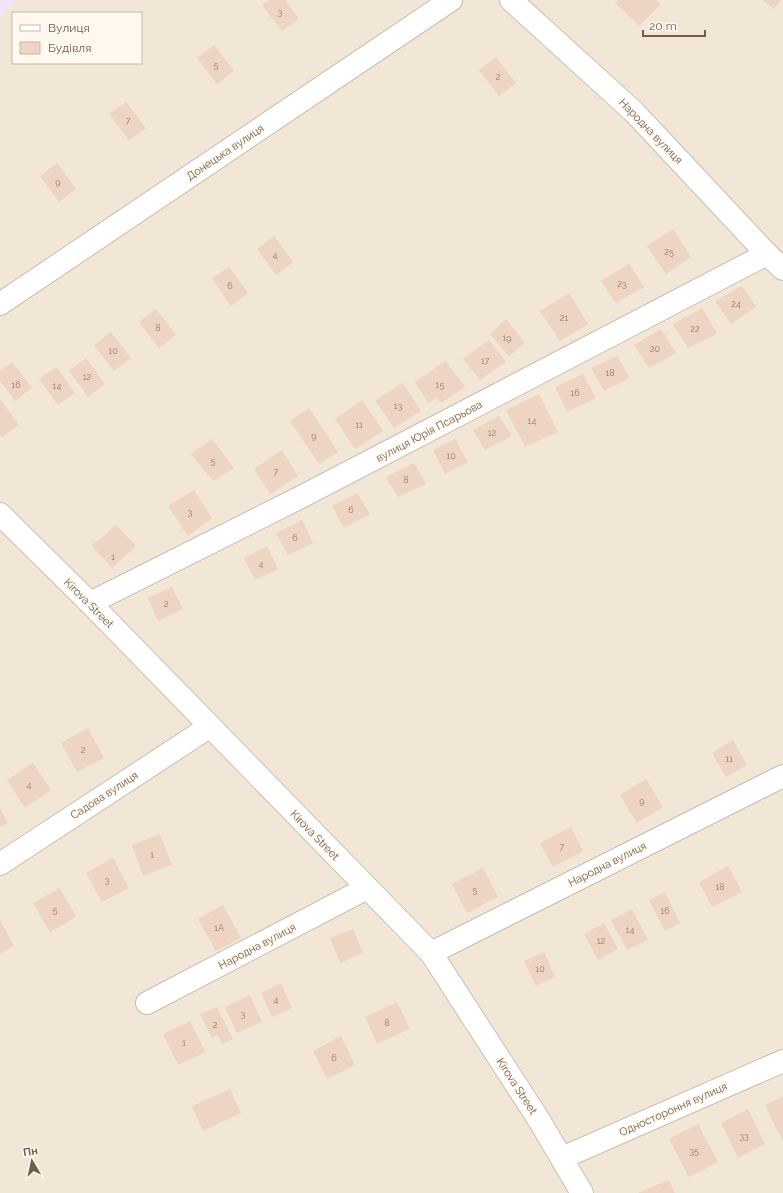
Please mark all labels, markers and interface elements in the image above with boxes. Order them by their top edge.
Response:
house number: 3 [278,7,283,17]
legend [12,12,142,64]
scale bar [643,12,705,38]
text: 20 m [649,19,677,33]
text: Вулиця [48,21,90,35]
text: Будівля [48,41,91,55]
house number: 5 [214,60,219,70]
house number: 2 [496,72,501,82]
street label: Народна вулиця [616,96,685,167]
house number: 7 [126,116,131,126]
street label: Донецька вулиця [184,122,266,183]
house number: 9 [55,177,61,187]
house number: 25 [664,247,674,257]
house number: 4 [273,250,278,260]
house number: 23 [617,279,627,289]
house number: 6 [227,281,233,291]
house number: 24 [731,299,741,309]
house number: 21 [560,313,568,323]
house number: 8 [155,323,161,333]
house number: 22 [690,324,700,334]
house number: 19 [502,333,512,343]
house number: 20 [650,344,661,354]
house number: 10 [108,346,118,356]
house number: 17 [481,356,489,366]
house number: 18 [605,368,615,378]
house number: 12 [83,372,92,382]
house number: 16 [11,380,21,390]
house number: 15 [436,380,444,390]
house number: 14 [53,381,61,391]
house number: 16 [570,388,580,398]
street label: вулиця Юрія Псарьова [374,398,485,465]
house number: 13 [394,401,403,411]
house number: 14 [528,416,536,426]
house number: 11 [355,420,363,430]
house number: 12 [488,428,497,438]
house number: 9 [311,431,317,441]
house number: 10 [446,451,456,461]
house number: 5 [211,456,216,466]
house number: 7 [274,467,279,477]
house number: 8 [403,475,409,485]
house number: 6 [348,505,354,515]
house number: 3 [188,507,193,517]
house number: 6 [292,533,298,543]
house number: 1 [111,552,115,562]
house number: 4 [259,559,264,569]
street label: Kirova Street [61,576,116,631]
house number: 2 [164,599,169,609]
house number: 2 [81,745,86,755]
house number: 11 [725,754,733,764]
street label: Садова вулиця [68,769,140,822]
house number: 4 [27,780,32,790]
house number: 9 [639,796,645,806]
street label: Kirova Street [288,808,342,863]
street label: Народна вулиця [566,839,648,890]
house number: 7 [560,842,565,852]
house number: 1 [150,850,154,860]
house number: 3 [105,875,110,885]
house number: 18 [715,882,725,892]
house number: 5 [473,885,478,895]
house number: 5 [53,905,58,915]
house number: 16 [660,906,670,916]
street label: Народна вулиця [216,921,298,972]
house number: 1А [214,923,224,933]
house number: 14 [626,925,634,935]
house number: 12 [597,936,606,946]
house number: 10 [535,964,545,974]
house number: 4 [274,995,279,1005]
house number: 3 [241,1009,246,1019]
house number: 8 [384,1018,390,1028]
house number: 2 [213,1020,218,1030]
house number: 1 [182,1038,186,1048]
house number: 6 [331,1053,337,1063]
street label: Kirova Street [494,1056,540,1117]
street label: Одностороння вулиця [617,1080,729,1139]
house number: 33 [739,1131,749,1141]
north arrow [12,1141,52,1181]
text: Пн [22,1144,39,1159]
house number: 35 [689,1146,699,1156]

